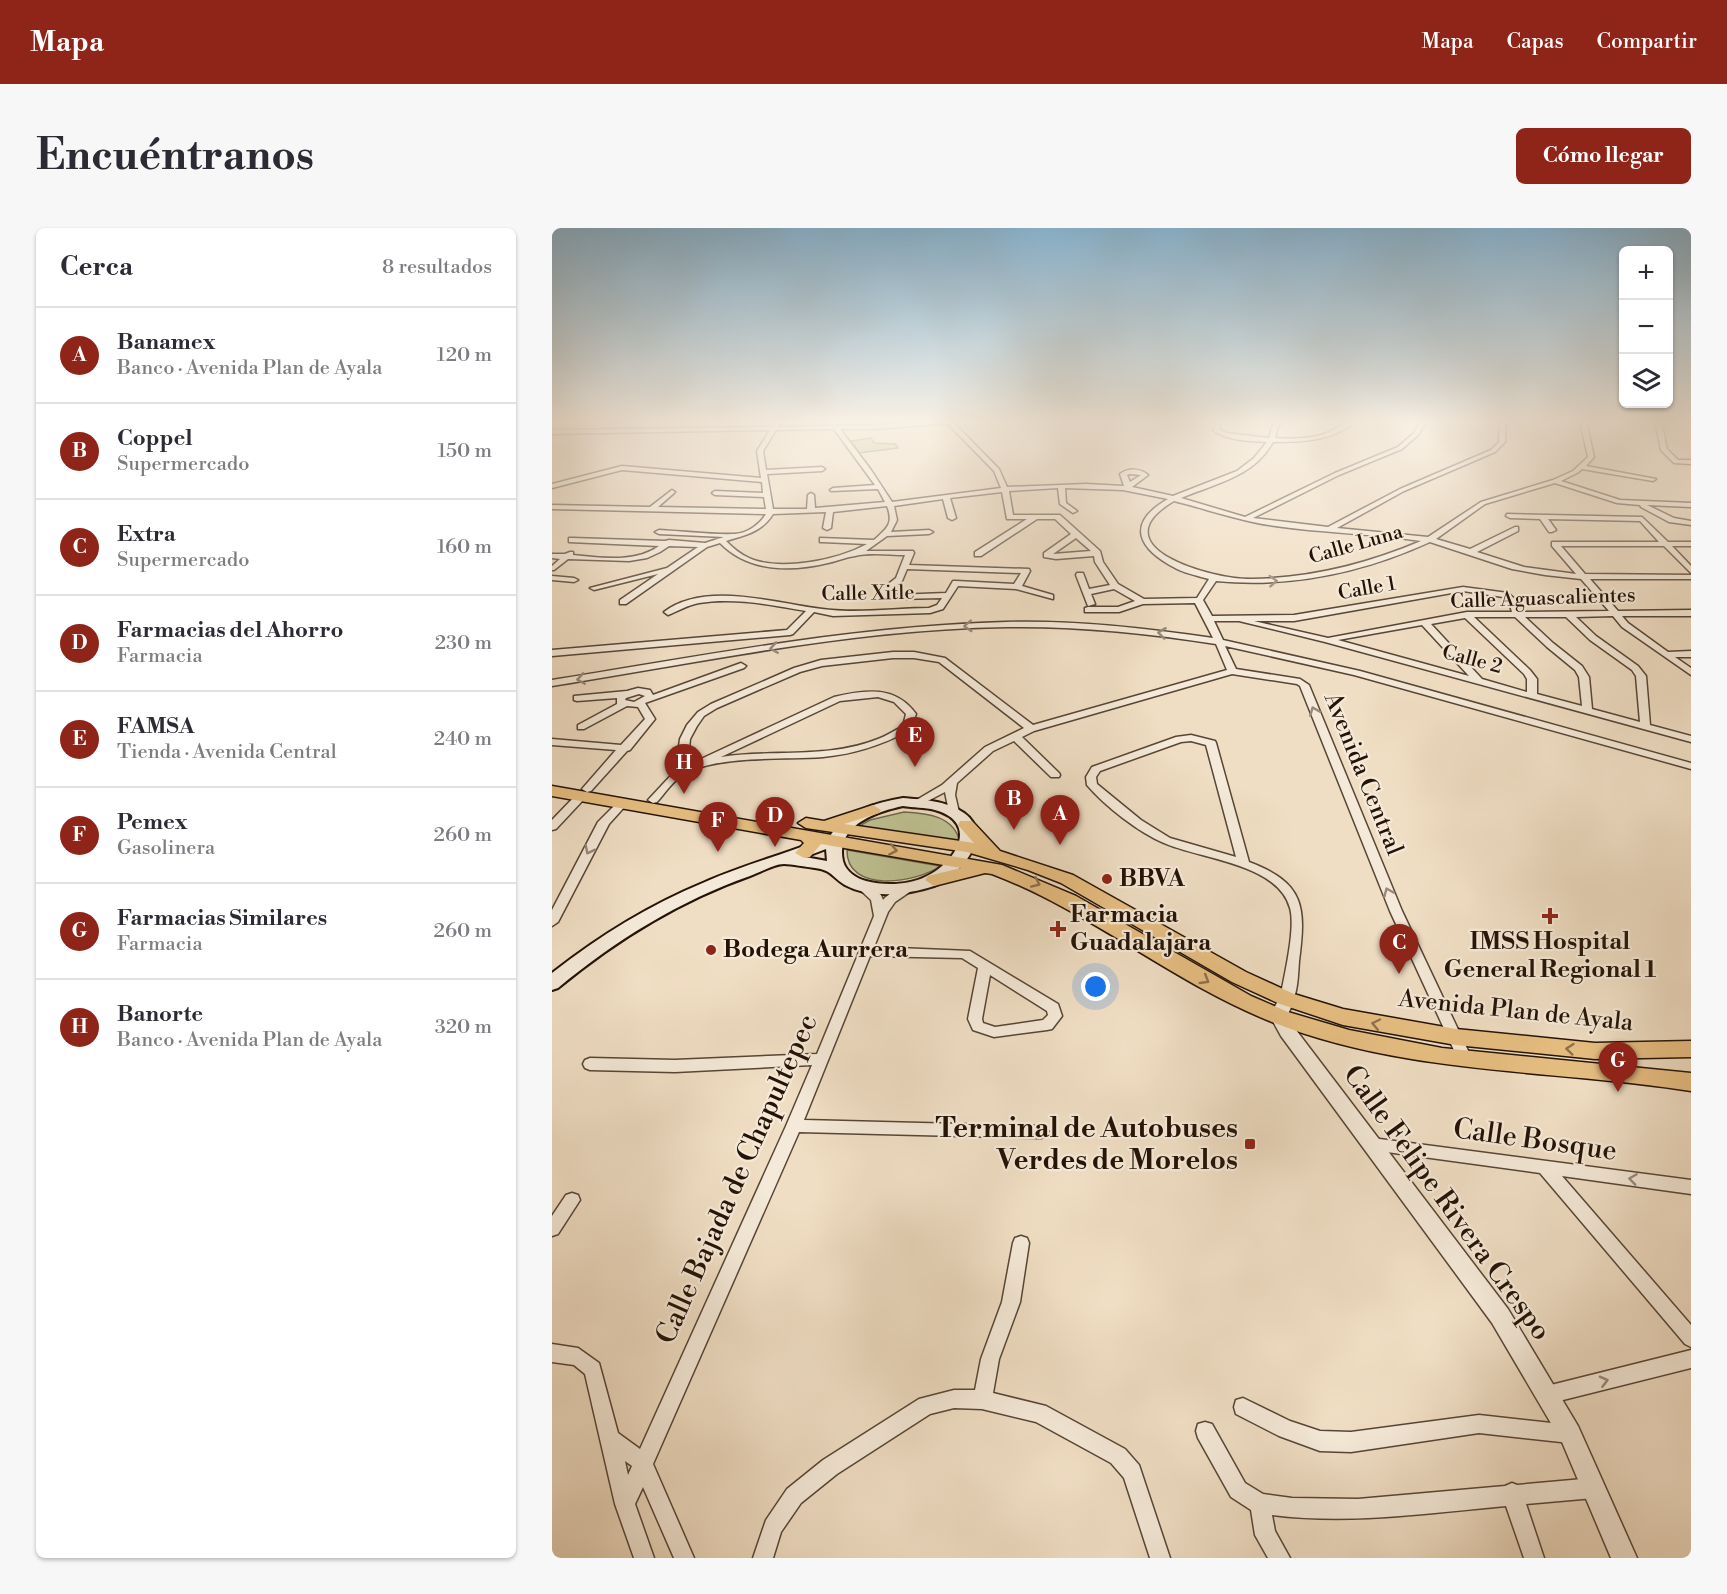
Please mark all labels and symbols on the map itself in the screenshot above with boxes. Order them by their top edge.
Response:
street label: Calle Luna [1306,519,1407,570]
street label: Calle 1 [1336,572,1398,606]
one-way arrow [1268,575,1277,588]
street label: Calle Xitle [821,581,915,607]
street label: Calle Aguascalientes [1450,583,1636,615]
one-way arrow [963,619,972,632]
one-way arrow [1158,627,1167,639]
street label: Calle 2 [1439,640,1505,680]
one-way arrow [769,641,778,653]
one-way arrow [577,672,586,684]
street label: Avenida Central [1316,687,1409,860]
one-way arrow [1309,707,1321,718]
pin: E [896,718,934,767]
pin: H [664,744,704,794]
pin: B [994,780,1034,830]
pin: A [1040,796,1080,845]
pin: D [756,798,794,847]
pin: F [698,802,738,852]
one-way arrow [585,844,596,855]
one-way arrow [888,844,898,856]
place label: BBVA [1119,864,1186,894]
marker: BBVA [1100,872,1114,886]
one-way arrow [1030,876,1041,888]
one-way arrow [1383,887,1395,898]
place label: Farmacia Guadalajara [1070,900,1212,958]
marker: IMSS Hospital General Regional 1 [1541,907,1559,925]
marker: Farmacia Guadalajara [1051,922,1065,936]
pin: C [1380,924,1418,974]
place label: IMSS Hospital General Regional 1 [1444,927,1657,985]
place label: Bodega Aurrera [723,935,909,965]
marker: Bodega Aurrera [704,943,718,957]
your location [1081,972,1110,1001]
one-way arrow [1199,973,1209,985]
street label: Avenida Plan de Ayala [1396,984,1636,1038]
street label: Calle Bajada de Chapultepec [648,1009,826,1349]
one-way arrow [1372,1018,1382,1031]
pin: G [1598,1042,1638,1092]
one-way arrow [1565,1043,1574,1056]
street label: Calle Felipe Rivera Crespo [1335,1059,1559,1347]
place label: Terminal de Autobuses Verdes de Morelos [936,1111,1238,1178]
street label: Calle Bosque [1451,1111,1619,1169]
marker: Terminal de Autobuses Verdes de Morelos [1243,1137,1257,1151]
one-way arrow [1628,1173,1638,1186]
one-way arrow [1598,1376,1609,1388]

